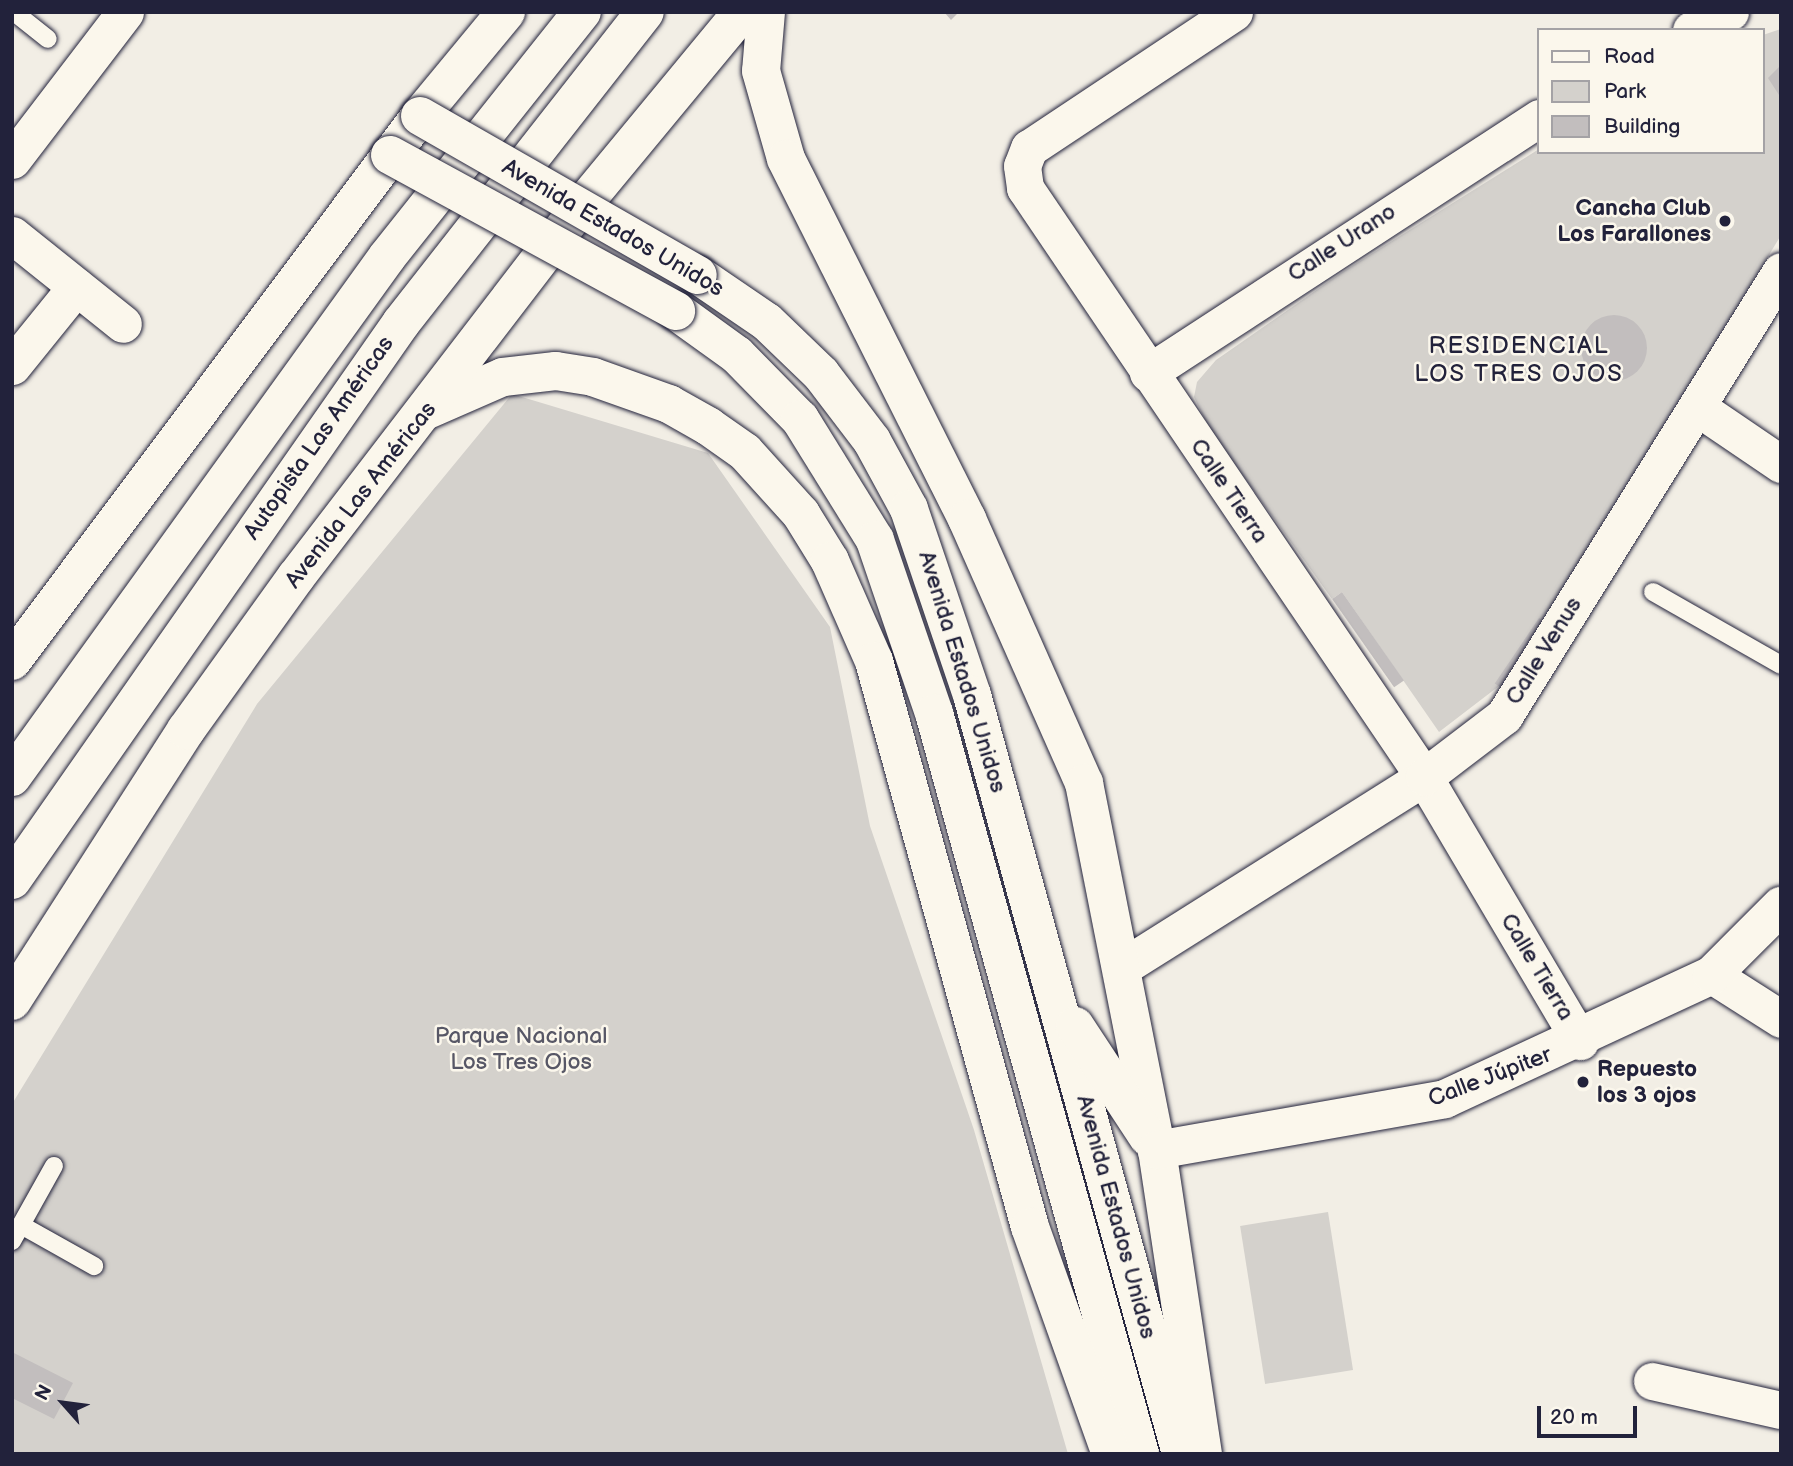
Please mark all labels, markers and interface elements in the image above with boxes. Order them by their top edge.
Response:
legend [1538,28,1765,154]
text: Road [1604,44,1655,69]
text: Park [1604,79,1646,104]
text: Building [1604,114,1680,139]
street label: Avenida Estados Unidos [497,153,729,303]
place label: Cancha Club Los Farallones [1557,194,1711,248]
street label: Calle Urano [1283,198,1401,288]
marker: Cancha Club Los Farallones [1717,213,1733,229]
street label: Autopista Las Américas [238,331,400,545]
district label: RESIDENCIAL LOS TRES OJOS [1415,332,1623,388]
street label: Avenida Las Américas [280,396,442,594]
street label: Calle Tierra [1184,433,1274,549]
street label: Avenida Estados Unidos [912,548,1012,796]
street label: Calle Venus [1500,592,1588,710]
street label: Calle Tierra [1494,908,1580,1026]
park label: Parque Nacional Los Tres Ojos [435,1022,607,1076]
street label: Calle Júpiter [1424,1041,1556,1113]
place label: Repuesto los 3 ojos [1597,1055,1697,1109]
marker: Repuesto los 3 ojos [1575,1074,1591,1090]
street label: Avenida Estados Unidos [1070,1092,1162,1342]
north arrow [28,1368,98,1438]
text: N [31,1381,58,1405]
scale bar [1541,1392,1641,1436]
text: 20 m [1550,1405,1598,1430]

